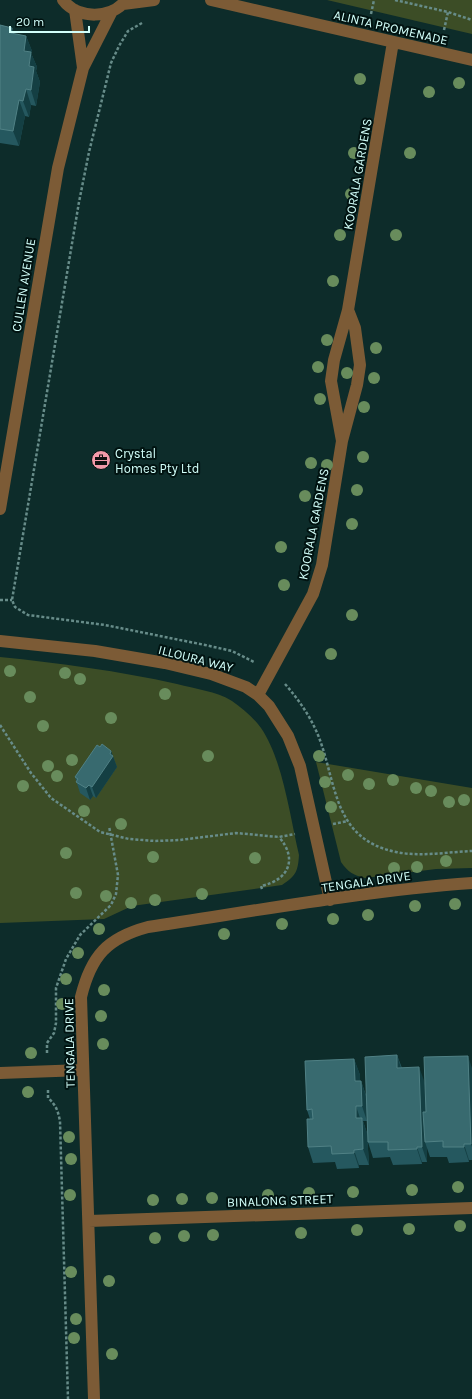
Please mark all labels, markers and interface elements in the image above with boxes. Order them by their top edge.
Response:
street label: ALINTA PROMENADE [332,7,449,48]
scale bar [10,8,89,34]
text: 20 m [16,15,44,29]
street label: KOORALA GARDENS [340,117,375,231]
street label: CULLEN AVENUE [9,237,38,333]
place label: Crystal Homes Pty Ltd [115,446,199,476]
office icon: Crystal Homes Pty Ltd [90,449,112,471]
street label: KOORALA GARDENS [295,467,332,581]
street label: ILLOURA WAY [157,642,235,675]
street label: TENGALA DRIVE [320,868,412,895]
street label: TENGALA DRIVE [61,998,78,1088]
street label: BINALONG STREET [227,1191,334,1210]

